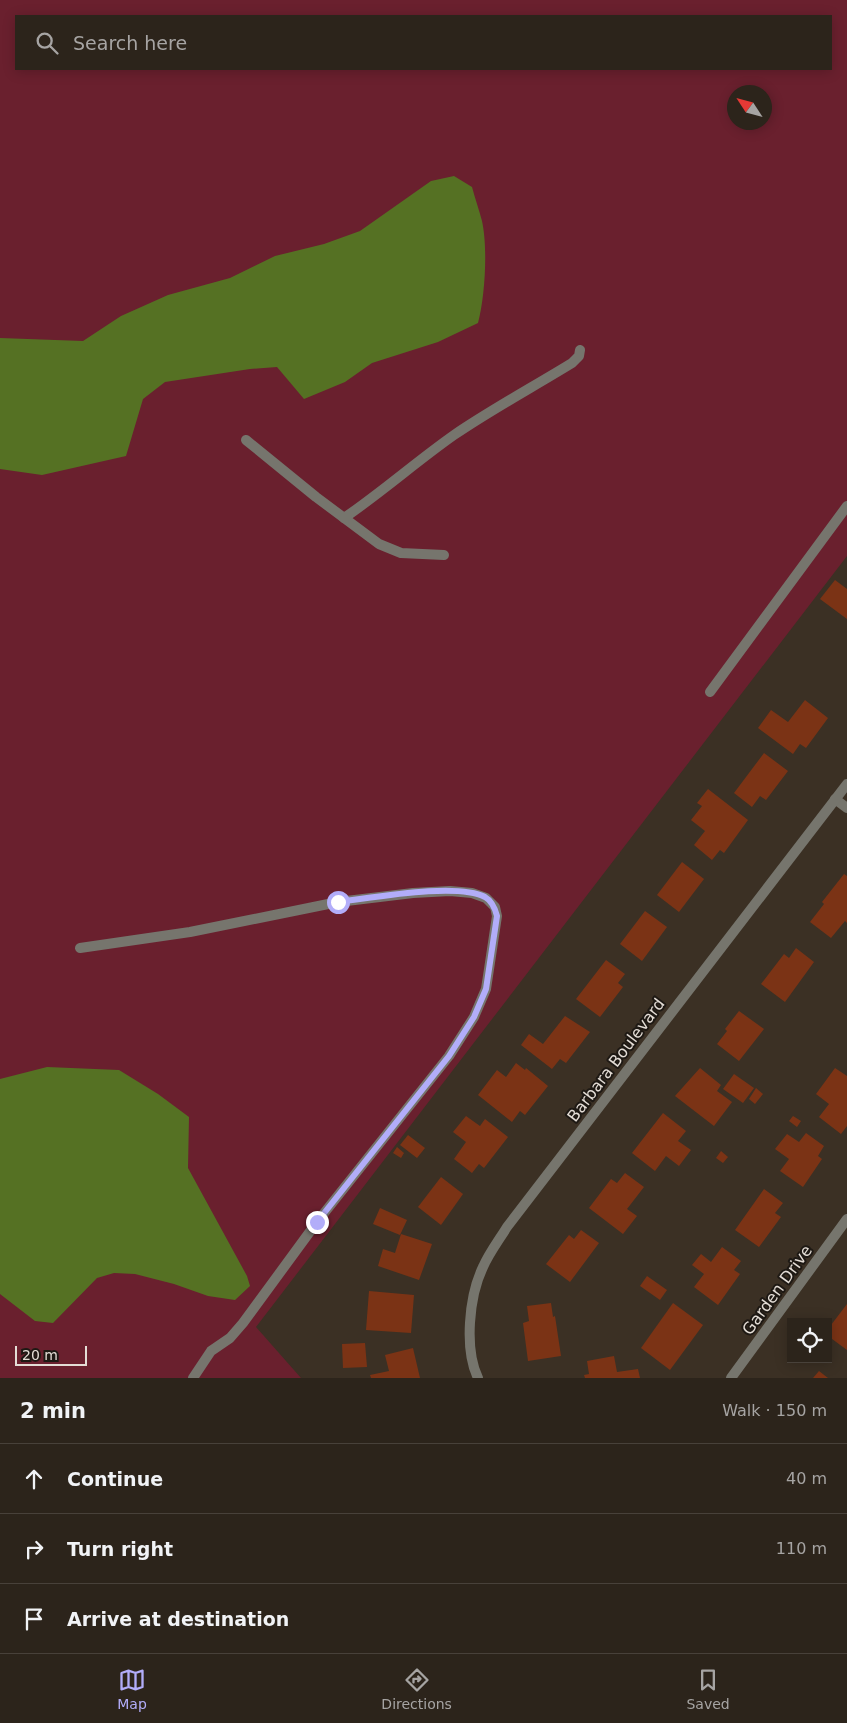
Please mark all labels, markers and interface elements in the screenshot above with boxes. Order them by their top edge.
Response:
search box [15,15,832,70]
icon: search [33,29,61,57]
text: Search here [73,32,187,54]
north arrow [727,85,772,130]
route start [327,891,350,914]
street label: Barbara Boulevard [563,994,669,1126]
route end [306,1211,329,1234]
street label: Garden Drive [738,1241,816,1339]
map controls [787,1318,832,1363]
button: locate [787,1318,832,1363]
scale bar [15,1343,88,1366]
text: 20 m [22,1347,58,1363]
text: 2 min [20,1399,86,1423]
text: Walk · 150 m [722,1401,827,1420]
icon: ahead [20,1465,48,1493]
text: Continue [67,1468,163,1490]
text: 40 m [786,1469,827,1488]
icon: right [20,1535,48,1563]
text: Turn right [67,1538,173,1560]
text: 110 m [776,1539,827,1558]
icon: arrive [20,1605,48,1633]
text: Arrive at destination [67,1608,289,1630]
tab: Map [117,1666,147,1712]
tab: Directions [381,1666,452,1712]
tab: Saved [686,1666,730,1712]

